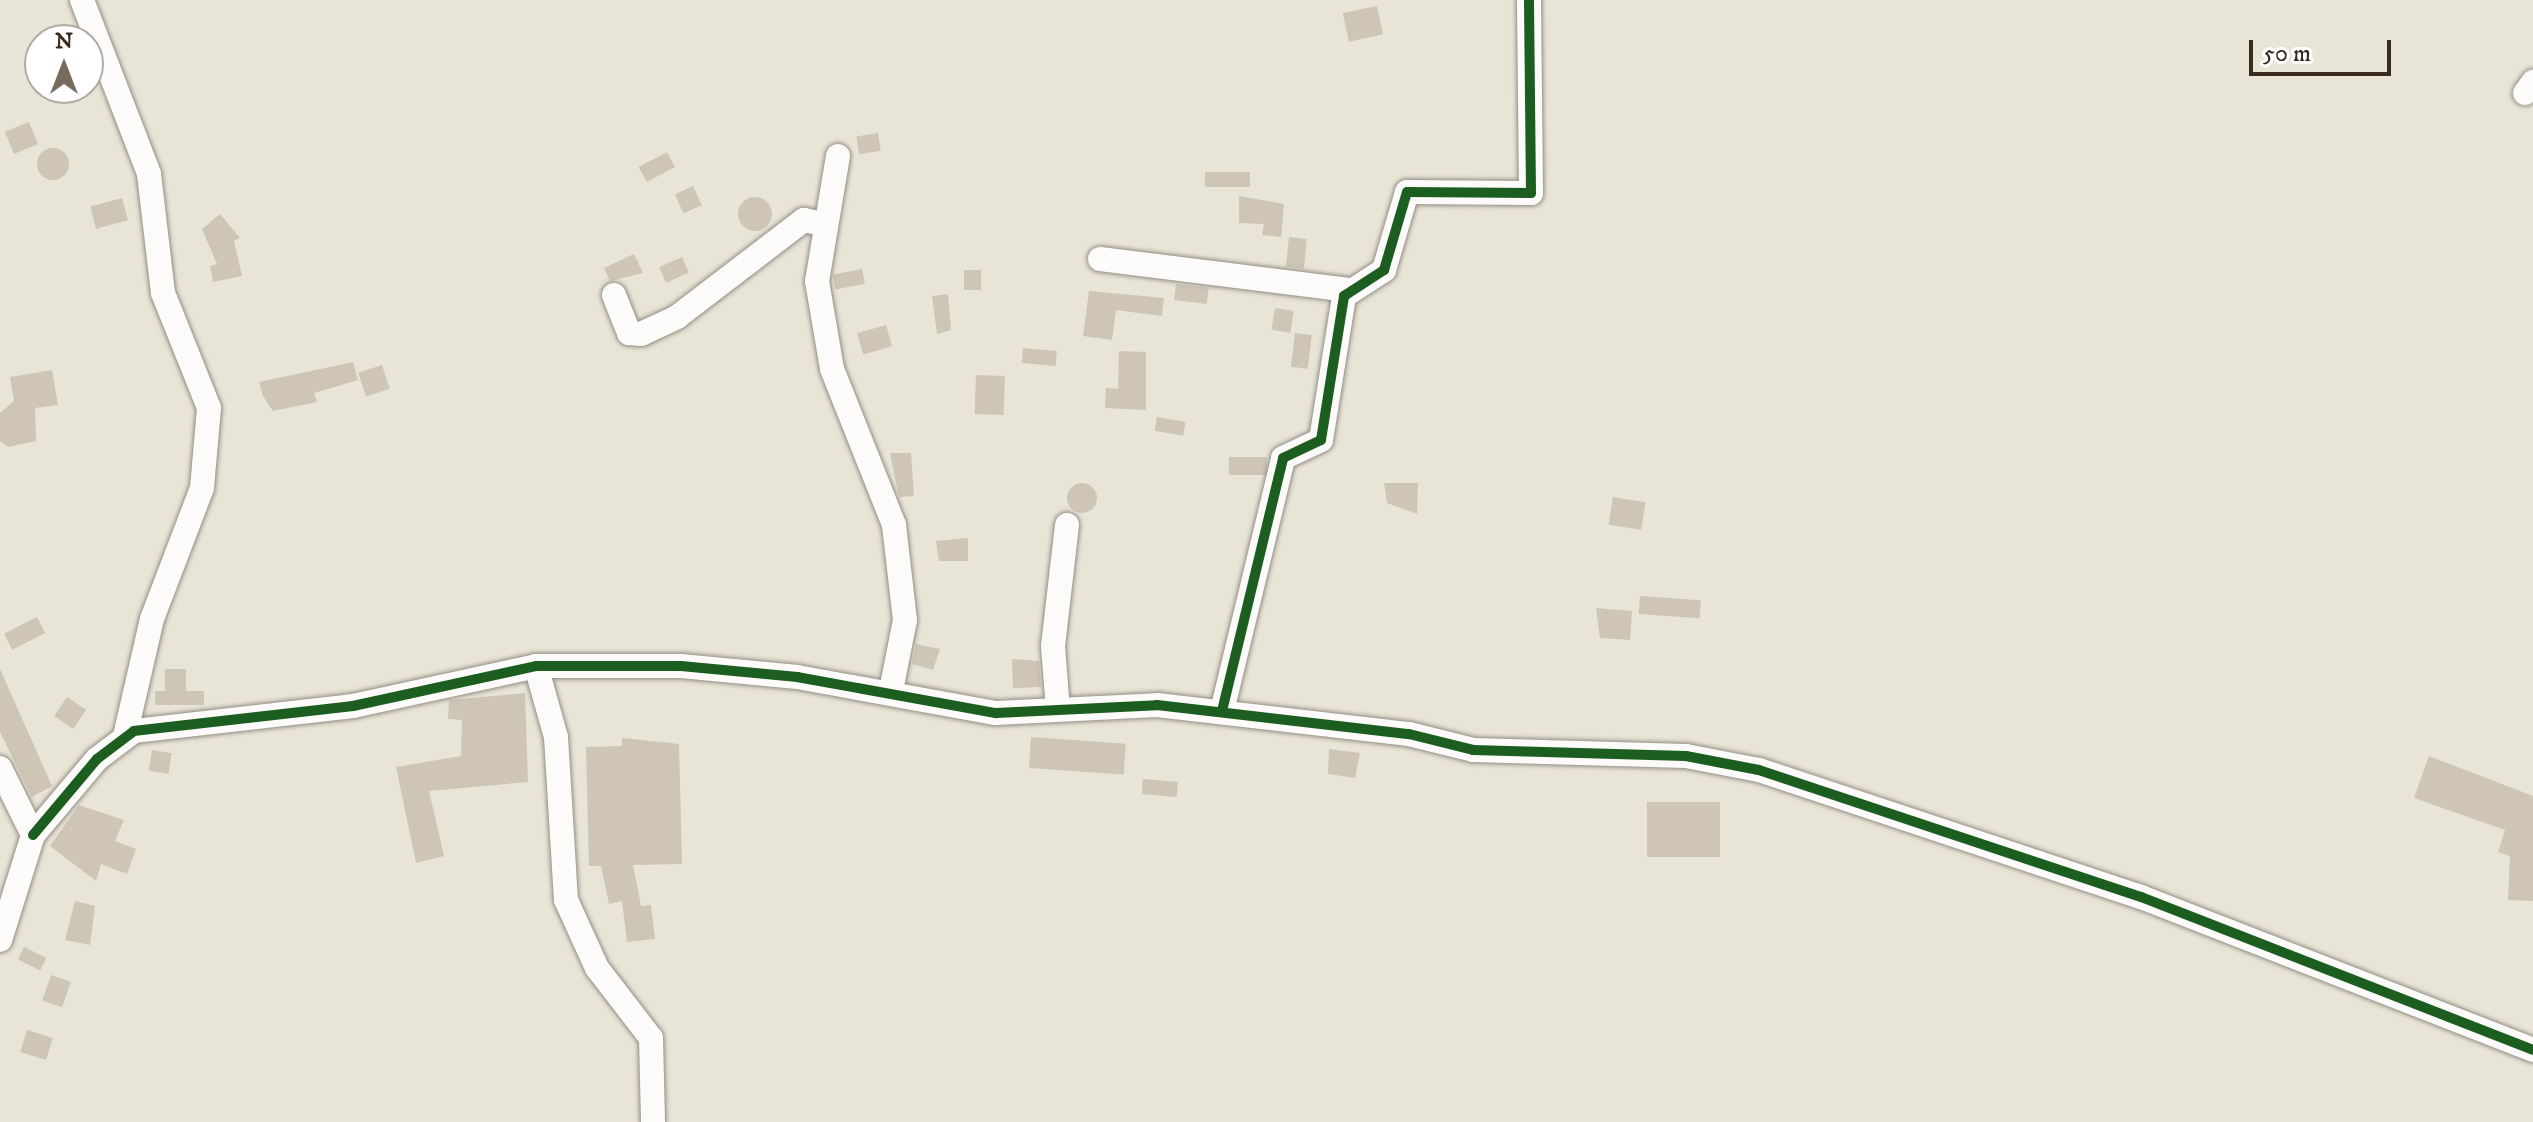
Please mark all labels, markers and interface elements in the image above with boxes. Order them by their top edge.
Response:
north arrow [24,24,104,104]
scale bar [2253,24,2395,74]
text: N [55,28,73,55]
text: 50 m [2263,39,2311,69]

